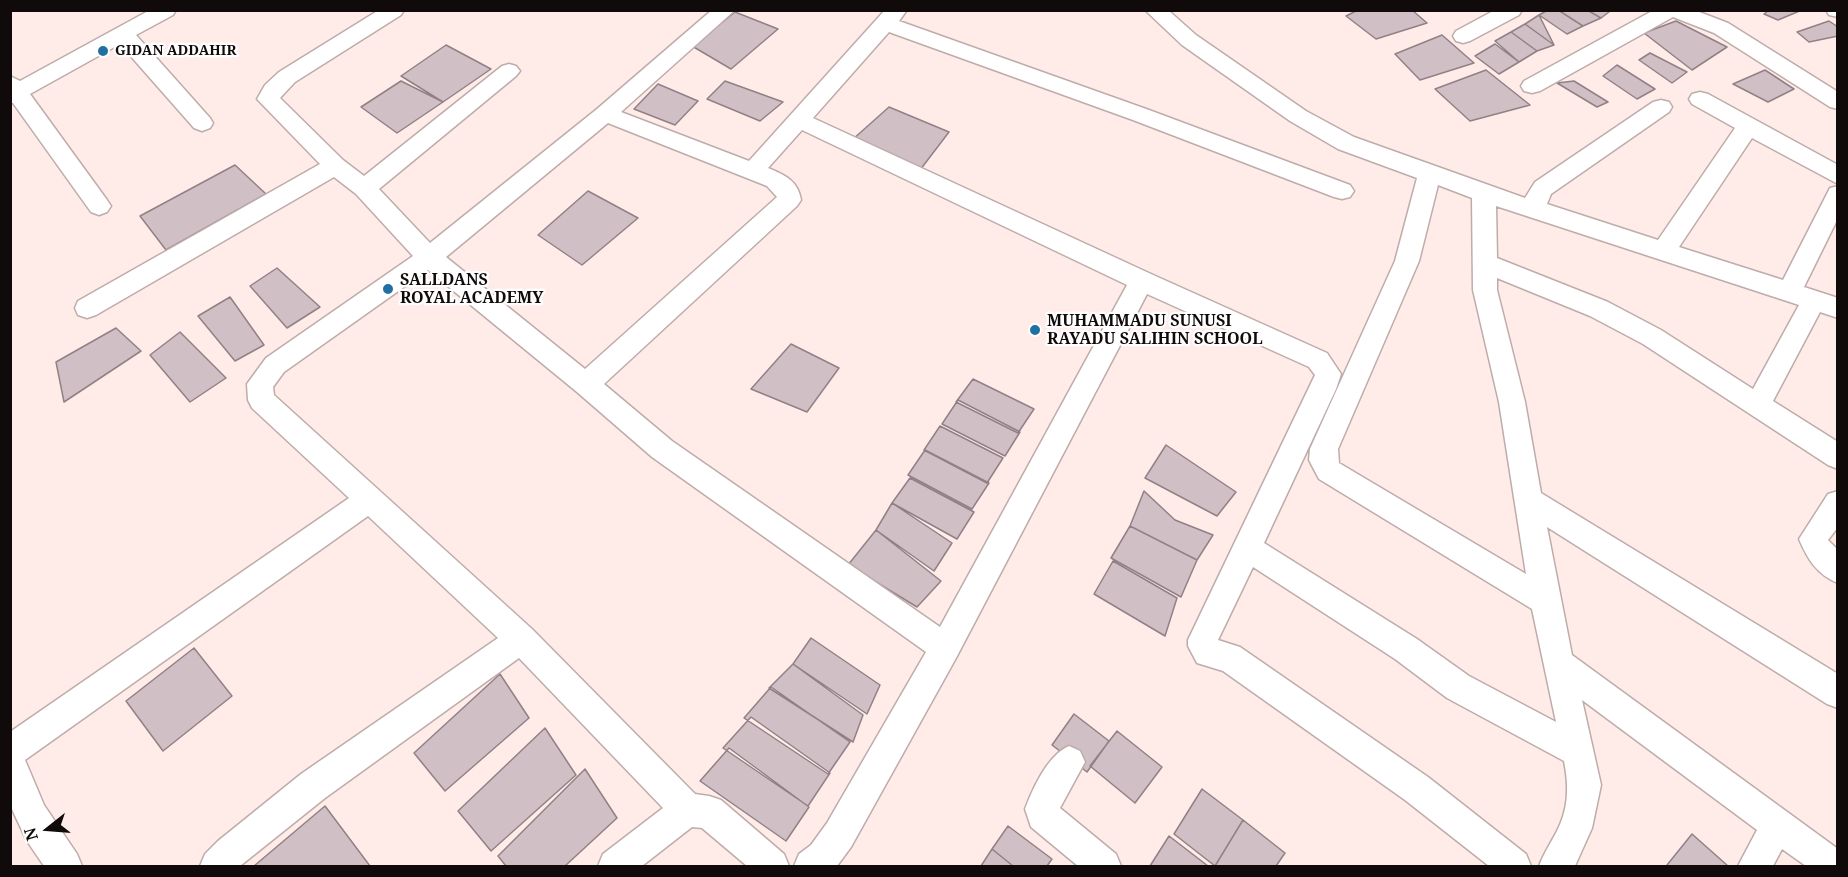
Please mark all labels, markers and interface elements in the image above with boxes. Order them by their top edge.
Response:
place label: GIDAN ADDAHIR [115,43,236,59]
marker: GIDAN ADDAHIR [96,44,110,58]
place label: SALLDANS ROYAL ACADEMY [400,270,543,308]
marker: SALLDANS ROYAL ACADEMY [381,282,395,296]
place label: MUHAMMADU SUNUSI RAYADU SALIHIN SCHOOL [1047,311,1263,349]
marker: MUHAMMADU SUNUSI RAYADU SALIHIN SCHOOL [1028,323,1042,337]
north arrow [18,799,78,859]
text: N [18,825,43,844]

